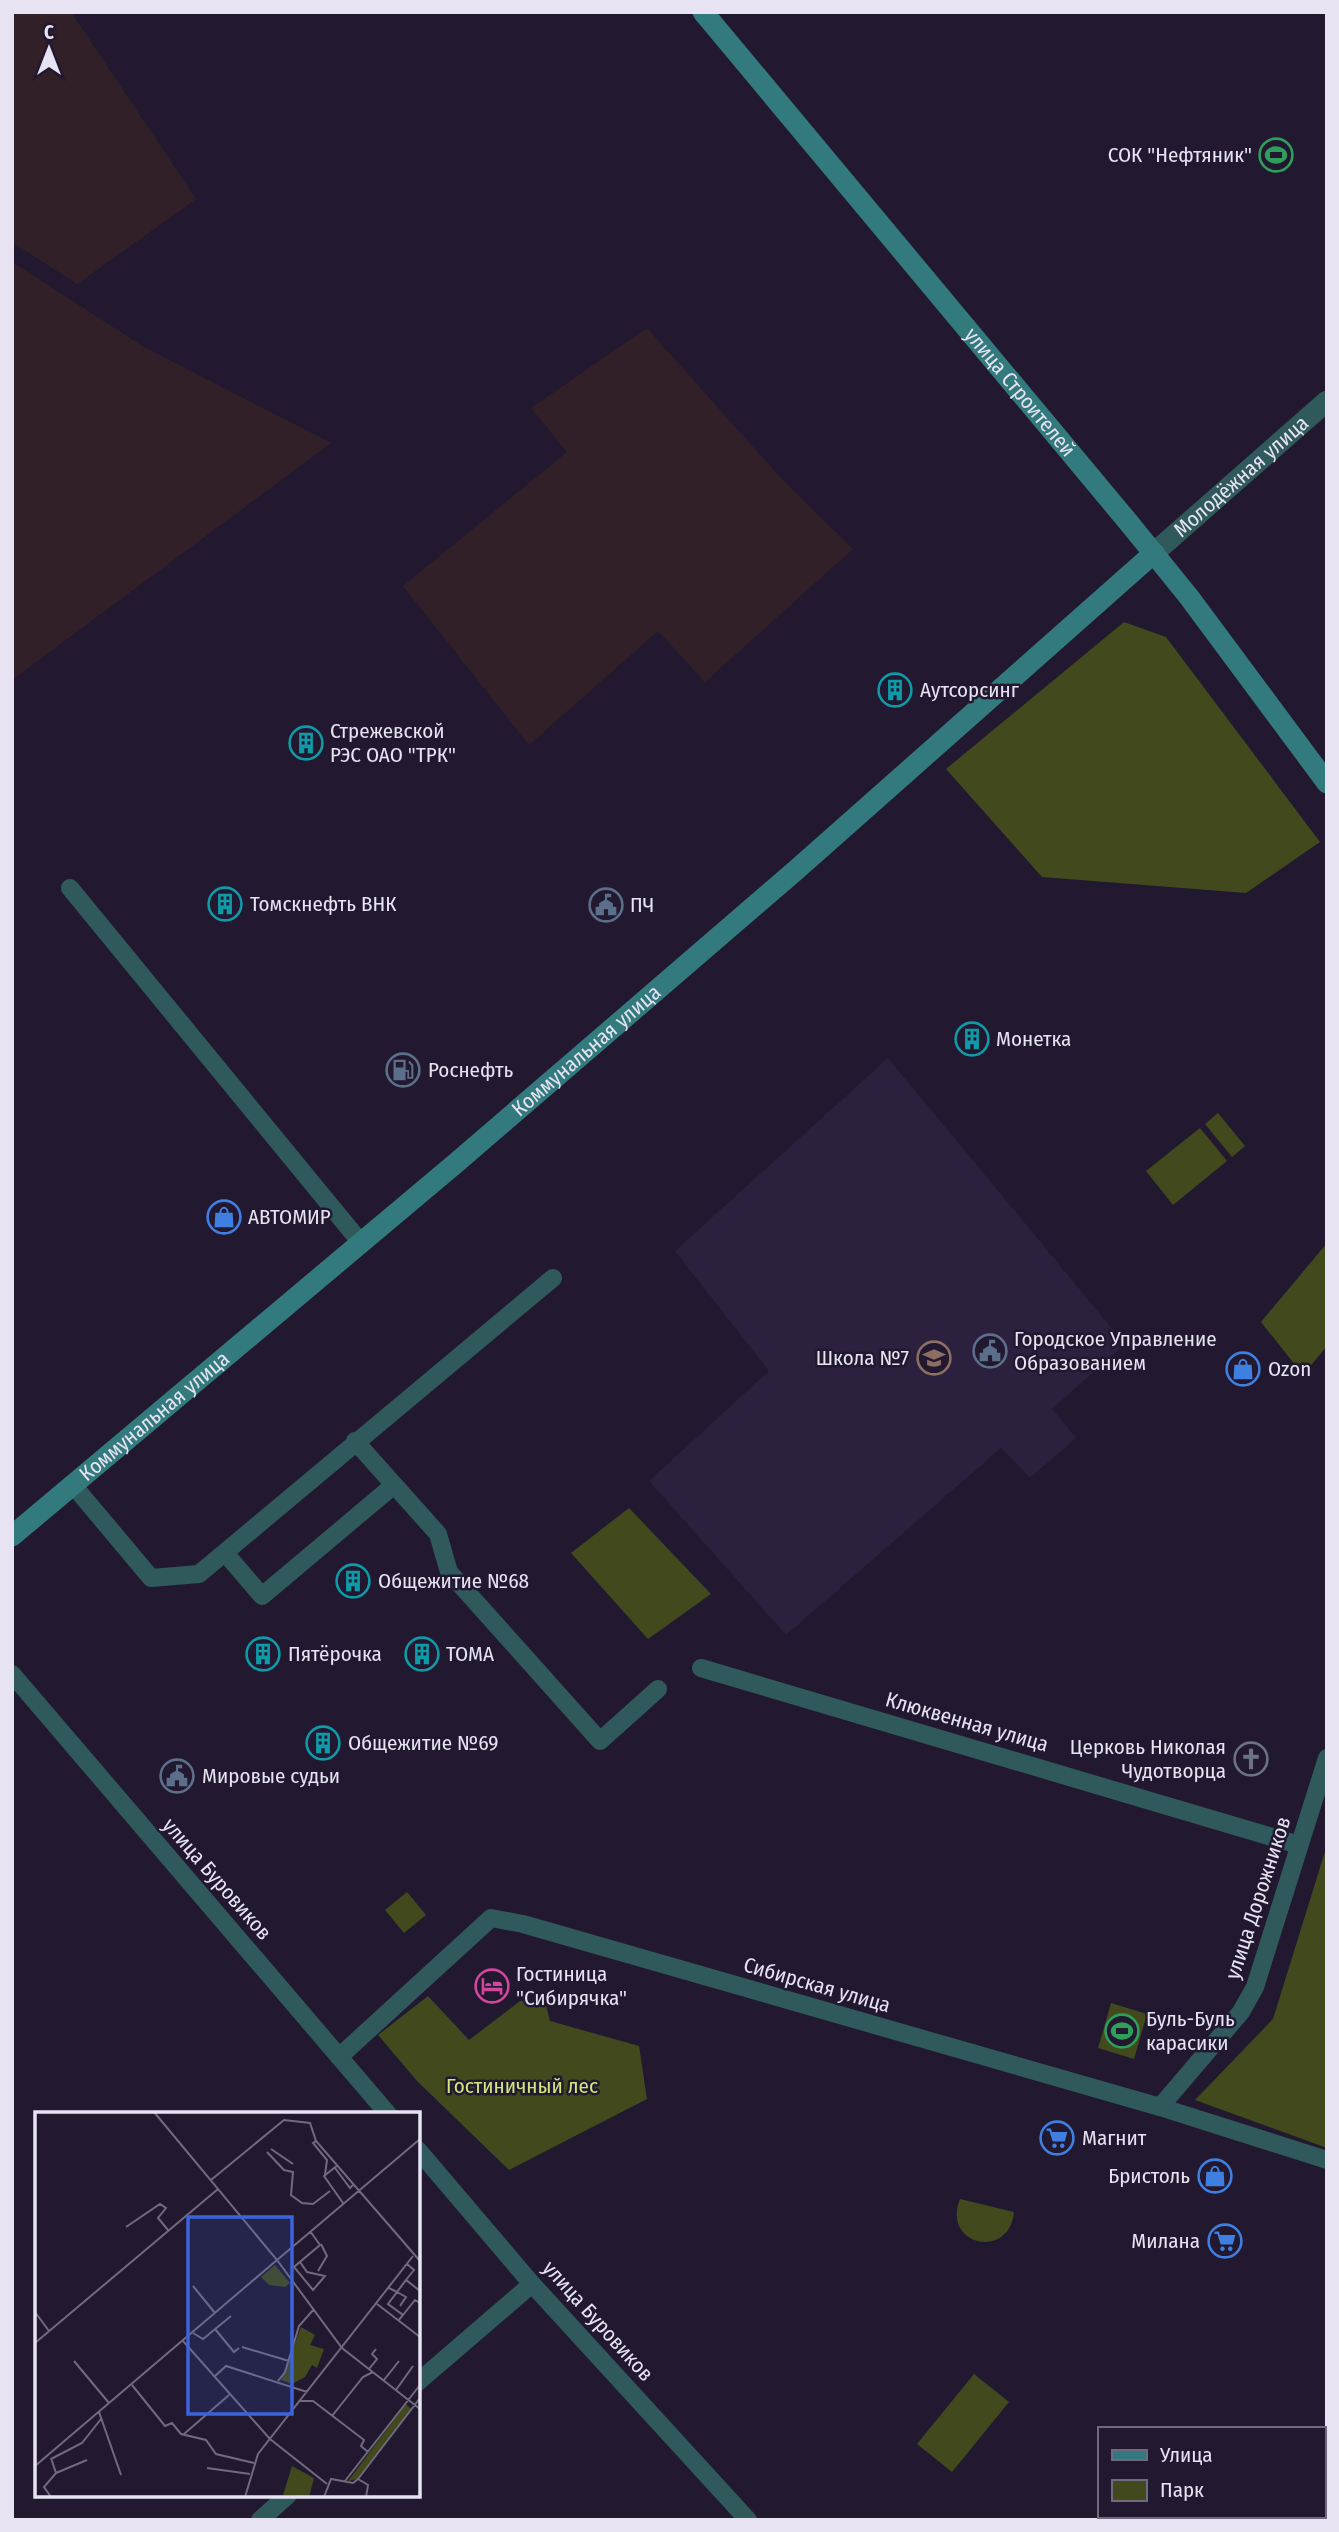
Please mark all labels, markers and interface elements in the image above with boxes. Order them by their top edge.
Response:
north arrow [14,14,84,84]
text: С [44,21,54,44]
sports icon: СОК "Нефтяник" [1257,136,1295,174]
place label: СОК "Нефтяник" [1108,142,1252,168]
street label: улица Строителей [959,322,1081,462]
street label: Молодёжная улица [1168,410,1314,543]
building icon: Аутсорсинг [876,671,914,709]
place label: Аутсорсинг [920,677,1020,703]
place label: Стрежевской РЭС ОАО "ТРК" [330,718,456,768]
building icon: Стрежевской РЭС ОАО "ТРК" [287,724,325,762]
building icon: Томскнефть ВНК [206,885,244,923]
public building icon: ПЧ [587,886,625,924]
place label: Томскнефть ВНК [250,891,397,917]
place label: ПЧ [630,892,654,918]
street label: Коммунальная улица [507,979,666,1122]
building icon: Монетка [953,1020,991,1058]
place label: Монетка [996,1026,1071,1052]
fuel station icon: Роснефть [384,1051,422,1089]
place label: Роснефть [428,1057,513,1083]
shop icon: АВТОМИР [205,1198,243,1236]
place label: АВТОМИР [248,1204,331,1230]
place label: Городское Управление Образованием [1014,1326,1217,1376]
public building icon: Городское Управление Образованием [971,1332,1009,1370]
school or university icon: Школа №7 [915,1339,953,1377]
place label: Школа №7 [816,1345,909,1371]
street label: Коммунальная улица [74,1346,235,1487]
shop icon: Ozon [1224,1350,1262,1388]
place label: Ozon [1268,1356,1311,1382]
building icon: Общежитие №68 [334,1562,372,1600]
place label: Общежитие №68 [378,1568,529,1594]
building icon: Пятёрочка [244,1635,282,1673]
building icon: ТОМА [403,1635,441,1673]
place label: Пятёрочка [288,1641,382,1667]
place label: ТОМА [446,1641,494,1667]
street label: Клюквенная улица [883,1686,1051,1758]
building icon: Общежитие №69 [304,1724,342,1762]
place label: Общежитие №69 [348,1730,499,1756]
place label: Церковь Николая Чудотворца [1070,1734,1226,1784]
church icon: Церковь Николая Чудотворца [1232,1740,1270,1778]
public building icon: Мировые судьи [158,1757,196,1795]
place label: Мировые судьи [202,1763,340,1789]
street label: улица Буровиков [157,1813,277,1945]
street label: улица Дорожников [1219,1813,1297,1983]
street label: Сибирская улица [740,1952,894,2018]
place label: Гостиница "Сибирячка" [516,1961,627,2011]
hotel icon: Гостиница "Сибирячка" [473,1967,511,2005]
place label: Буль-Буль карасики [1146,2006,1235,2056]
sports icon: Буль-Буль карасики [1103,2012,1141,2050]
park label: Гостиничный лес [446,2073,598,2099]
inset map [35,2112,420,2497]
supermarket icon: Магнит [1038,2119,1076,2157]
place label: Магнит [1082,2125,1147,2151]
shop icon: Бристоль [1196,2157,1234,2195]
place label: Бристоль [1108,2163,1190,2189]
supermarket icon: Милана [1206,2222,1244,2260]
place label: Милана [1131,2228,1200,2254]
street label: улица Буровиков [537,2255,659,2387]
legend [1098,2427,1325,2518]
text: Улица [1159,2442,1213,2468]
text: Парк [1160,2477,1204,2503]

